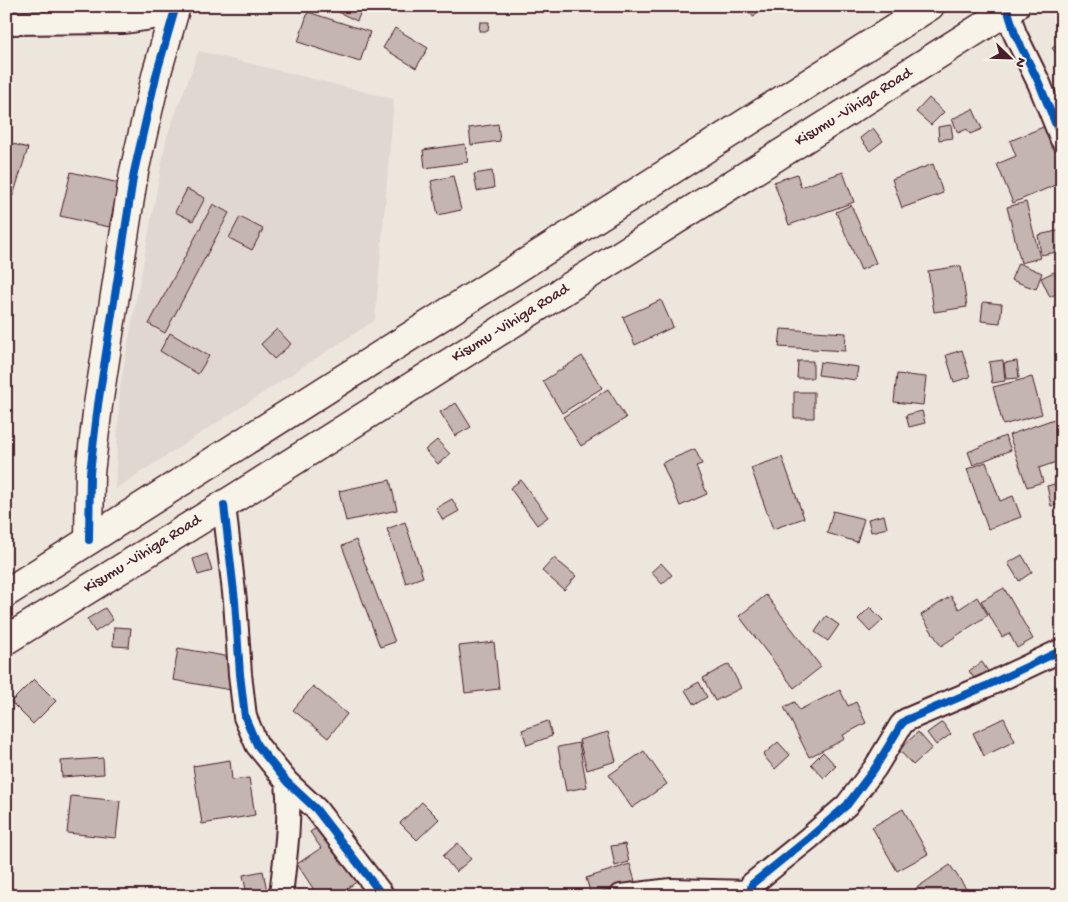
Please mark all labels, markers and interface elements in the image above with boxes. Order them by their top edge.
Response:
north arrow [986,32,1036,82]
text: N [1010,55,1029,70]
street label: Kisumu -Vihiga Road [792,63,917,152]
street label: Kisumu -Vihiga Road [449,279,574,368]
street label: Kisumu -Vihiga Road [81,510,206,599]

